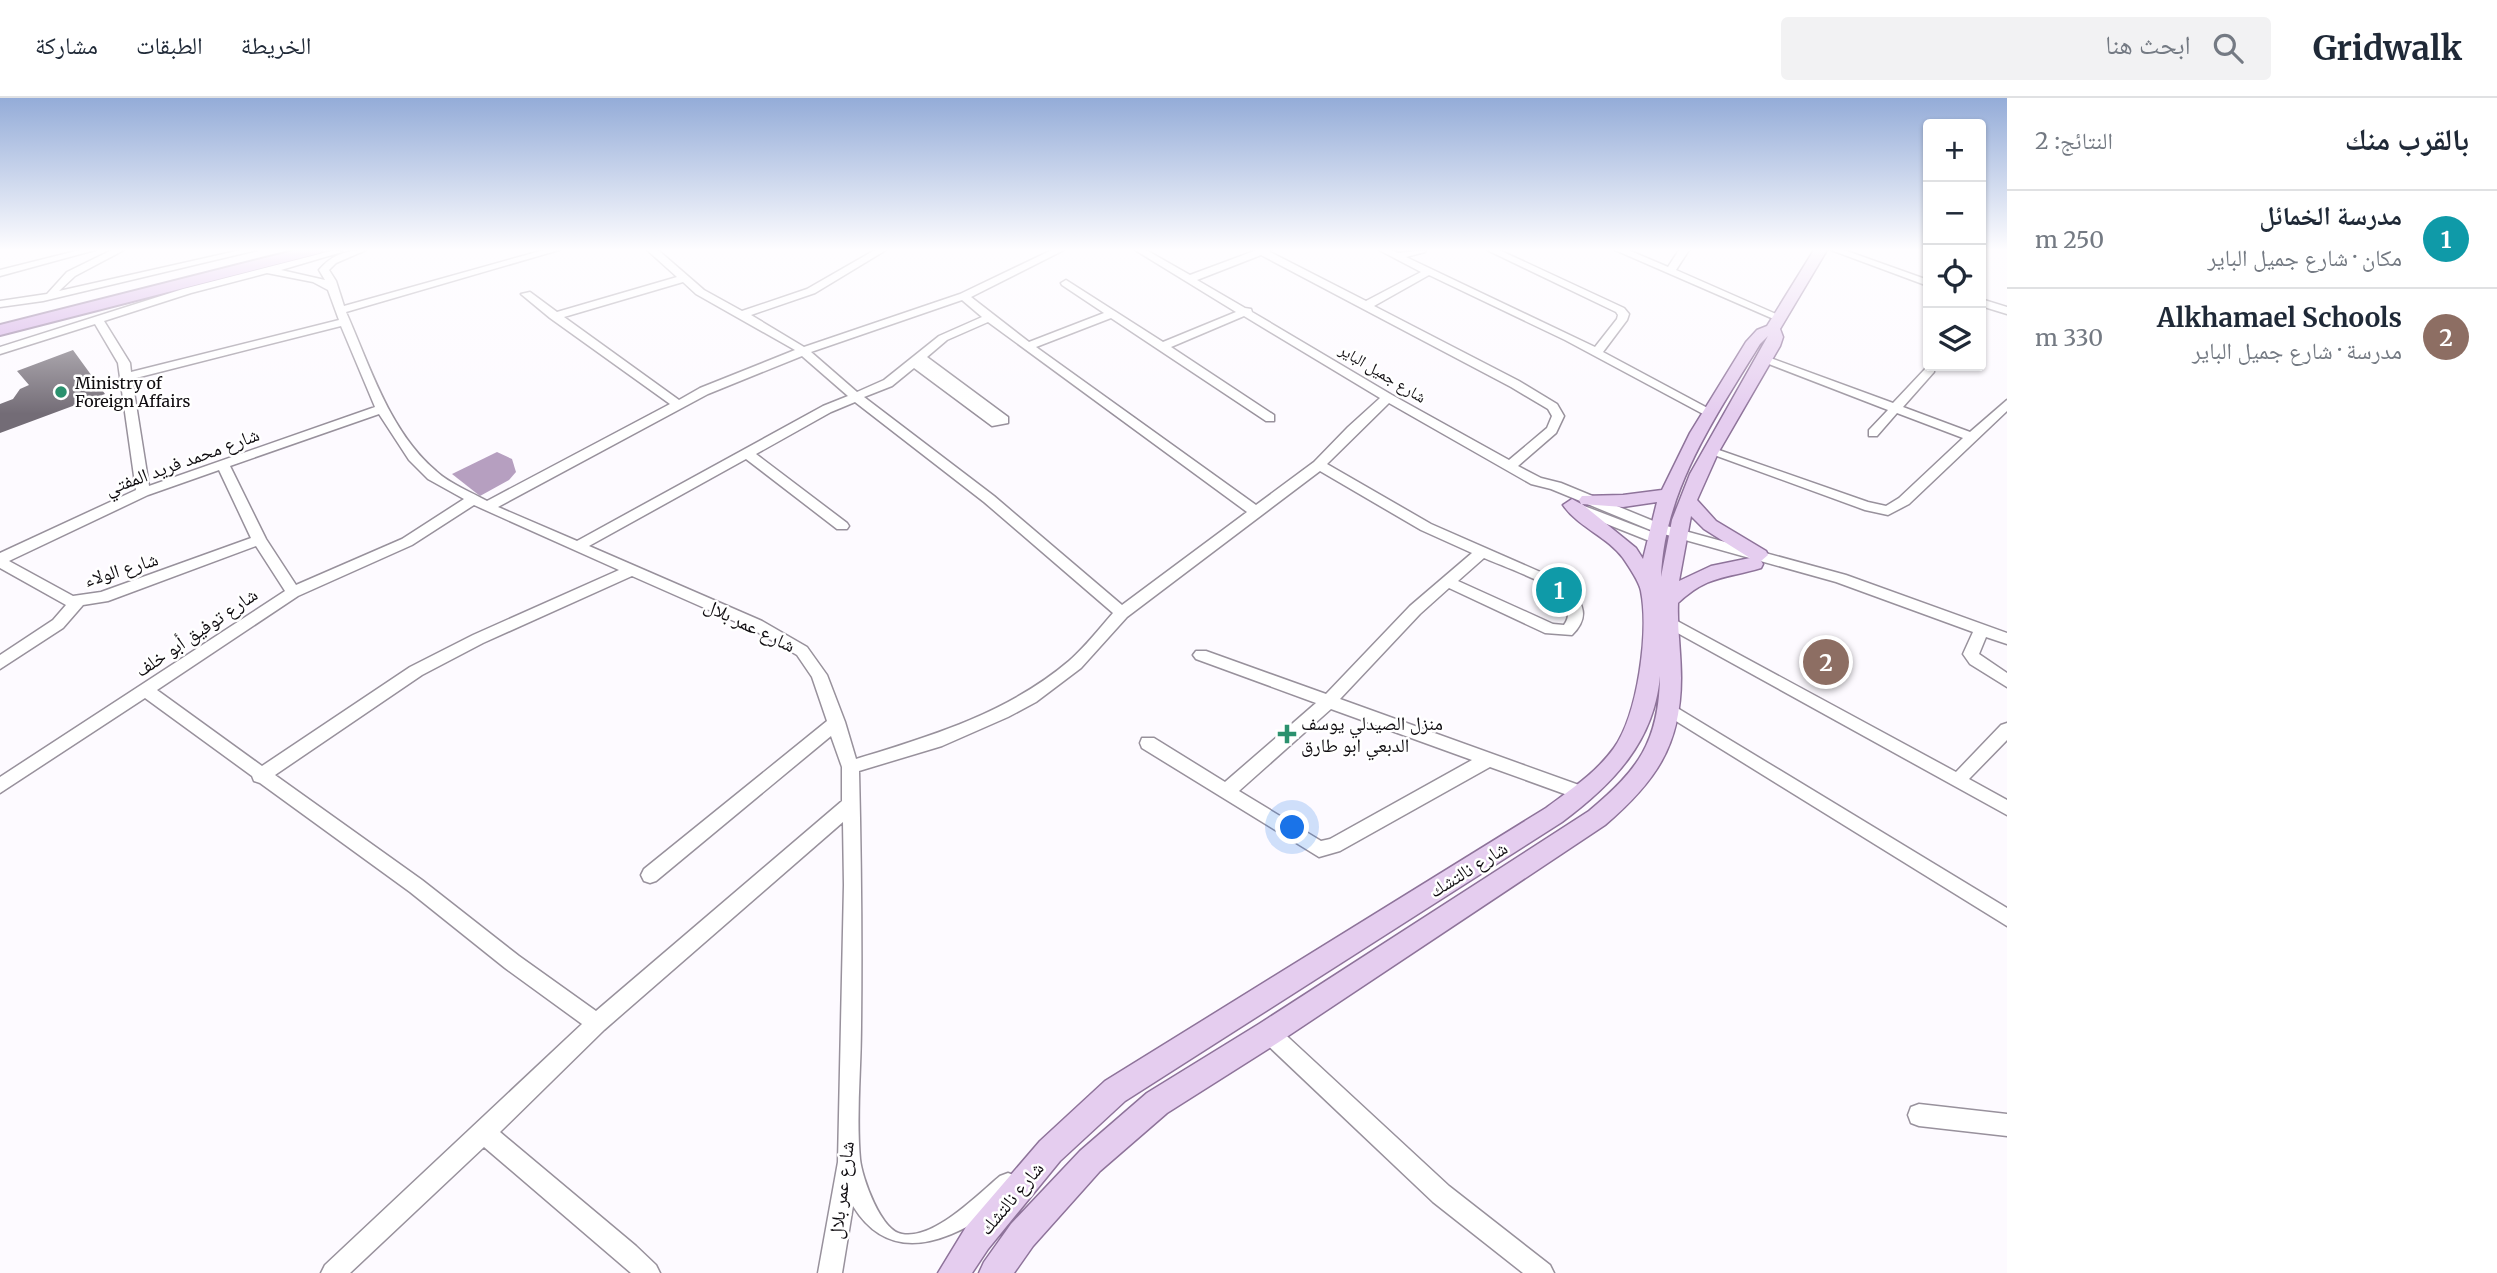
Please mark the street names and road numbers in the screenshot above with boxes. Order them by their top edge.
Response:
street label: شارع جميل الباير [1335,339,1430,408]
street label: شارع محمد فريد المفتي [101,422,264,504]
street label: شارع الولاء [81,546,161,592]
street label: شارع توفيق أبو خلف [130,582,262,682]
street label: شارع عمر بلال [701,593,799,657]
street label: شارع نالتشك [1424,835,1512,903]
street label: شارع عمر بلال [823,1140,859,1240]
street label: شارع نالتشك [973,1157,1049,1239]

